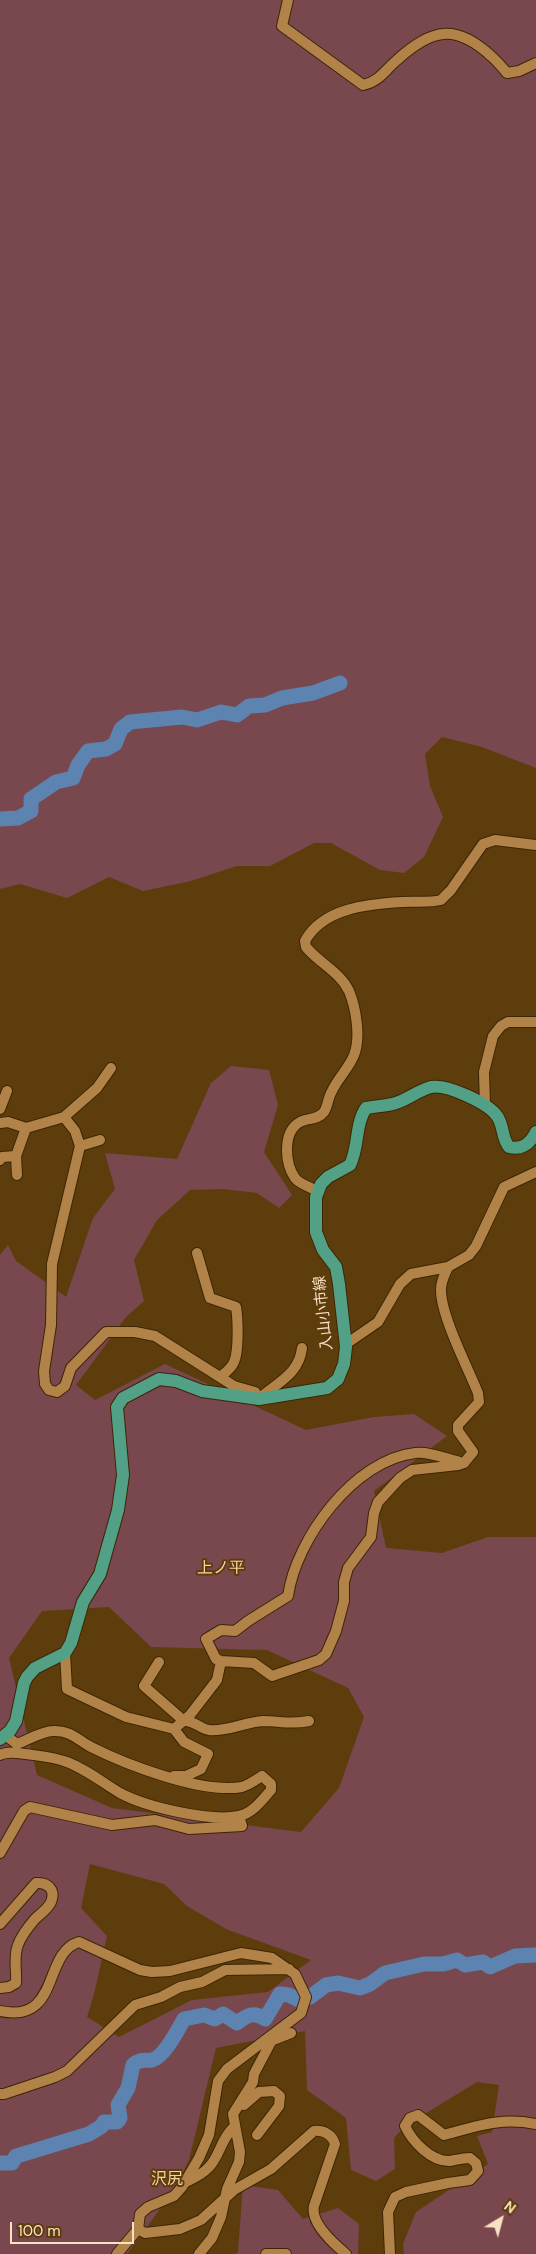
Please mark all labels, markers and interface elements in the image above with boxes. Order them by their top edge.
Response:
street label: 入山小市線 [311,1275,337,1351]
district label: 上ノ平 [197,1559,245,1579]
district label: 沢尻 [151,2170,183,2190]
north arrow [476,2194,526,2244]
text: N [501,2197,520,2217]
scale bar [12,2212,136,2244]
text: 100 m [18,2221,61,2241]

